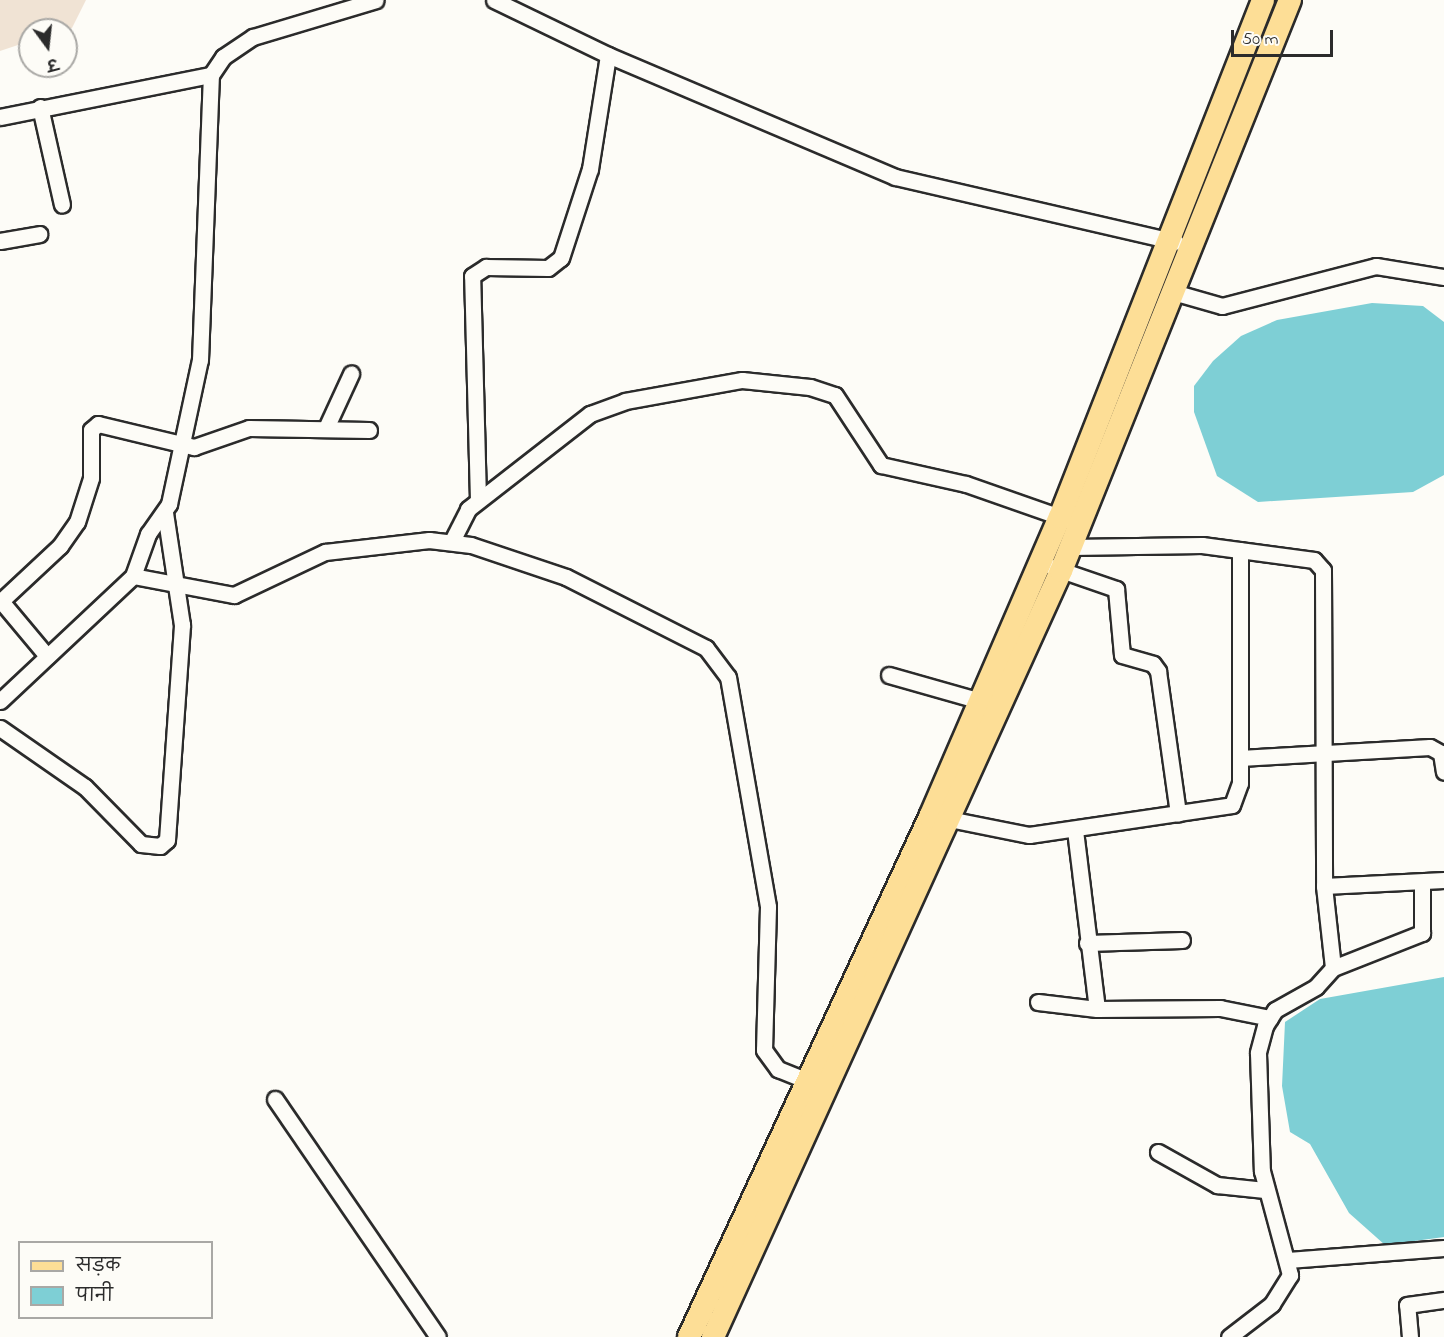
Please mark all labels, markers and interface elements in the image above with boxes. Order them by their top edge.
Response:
north arrow [18,18,78,78]
scale bar [1234,18,1336,56]
text: 50 m [1242,27,1279,53]
text: उ [44,50,60,76]
legend [18,1241,213,1319]
text: सड़क [76,1254,120,1280]
text: पानी [76,1284,113,1310]

